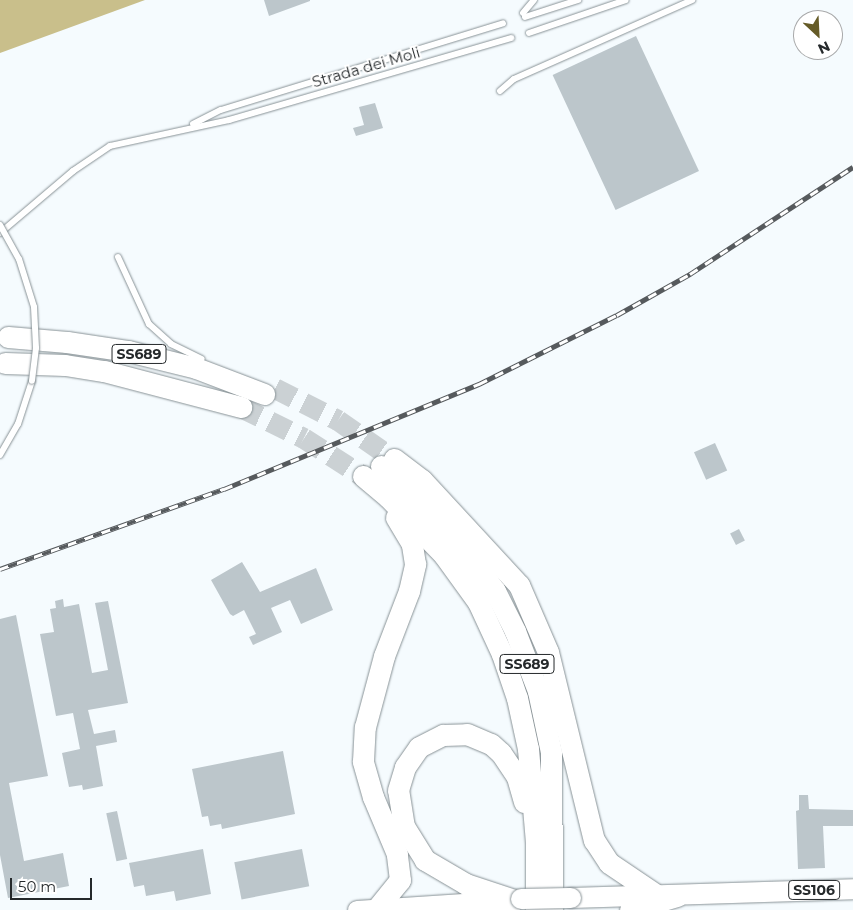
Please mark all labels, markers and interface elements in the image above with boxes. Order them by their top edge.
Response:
north arrow [793,10,843,60]
text: N [815,37,833,58]
street label: Strada dei Moli [310,43,422,91]
road number: SS689 [112,342,166,366]
road number: SS689 [500,652,554,676]
scale bar [12,868,95,900]
text: 50 m [18,877,56,896]
road number: SS106 [788,878,840,902]

